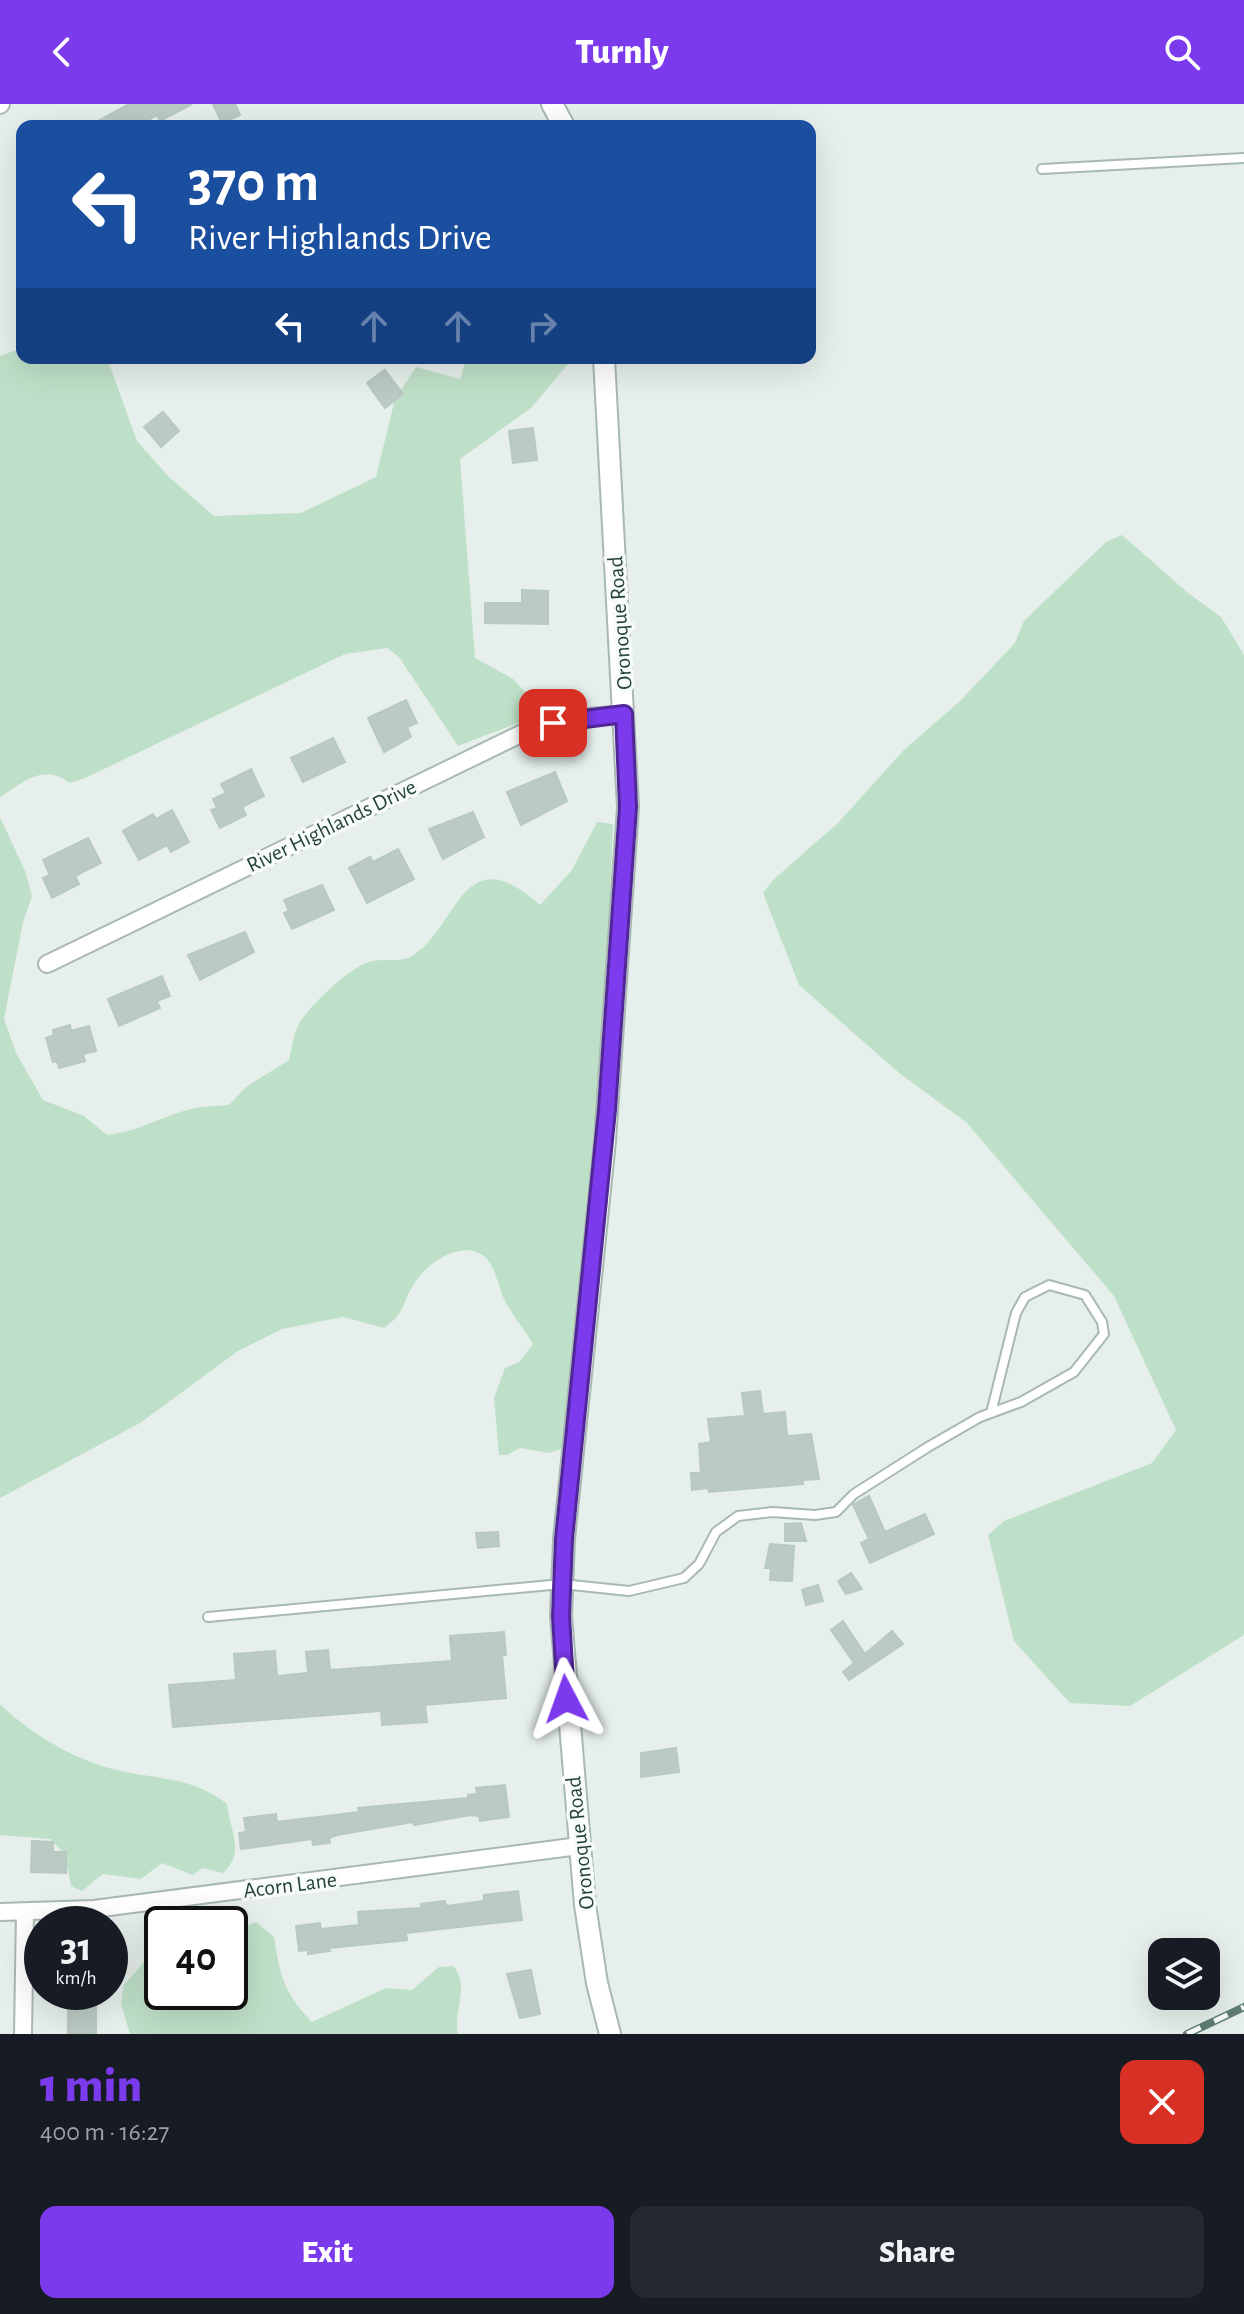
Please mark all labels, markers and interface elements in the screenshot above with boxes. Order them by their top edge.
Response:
icon: back [40,30,84,74]
icon: search [1160,30,1204,74]
text: Turnly [575,34,669,70]
icon: left [56,152,160,256]
text: 370 m [188,155,319,211]
text: River Highlands Drive [188,220,492,256]
icon: left [268,304,312,348]
icon: ahead [352,304,396,348]
icon: ahead [436,304,480,348]
icon: right [520,304,564,348]
street label: Oronoque Road [604,555,636,690]
pin [519,689,587,757]
icon: arrive [531,701,575,745]
street label: River Highlands Drive [243,775,420,876]
position arrow [524,1657,608,1741]
street label: Oronoque Road [562,1775,598,1911]
street label: Acorn Lane [242,1868,338,1902]
speed limit sign: 40 [144,1906,248,2010]
text: 31 [60,1928,92,1968]
map controls [1148,1938,1220,2010]
button: layers [1148,1938,1220,2010]
text: km/h [55,1968,97,1988]
button: close [1120,2060,1204,2144]
text: 1 min [40,2063,142,2111]
text: 400 m · 16:27 [40,2119,169,2145]
button: Exit [40,2206,614,2298]
button: Share [630,2206,1204,2298]

